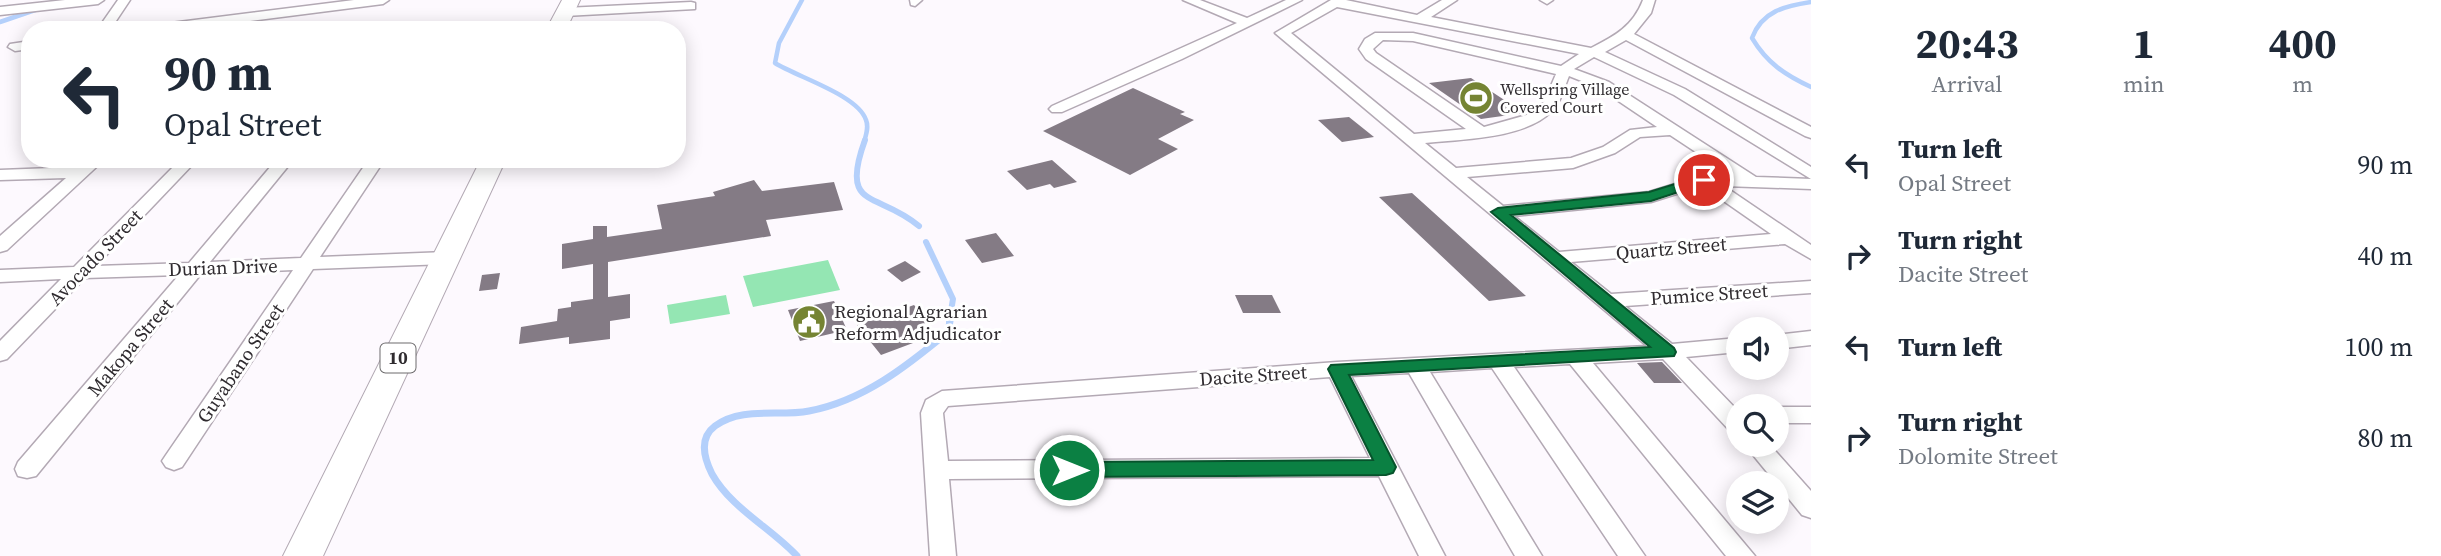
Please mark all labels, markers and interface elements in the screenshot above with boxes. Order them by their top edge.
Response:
text: 20:43 [1915,14,2019,72]
text: 1 [2132,14,2155,72]
text: 400 [2269,14,2337,72]
text: 90 m [164,39,272,106]
icon: left [49,49,140,140]
text: Arrival [1931,68,2002,100]
text: min [2123,68,2164,100]
text: m [2292,68,2313,100]
place label: Wellspring Village Covered Court [1500,78,1629,118]
sports icon: Wellspring Village Covered Court [1457,79,1495,117]
text: Opal Street [164,103,321,147]
text: Turn left [1898,131,2002,167]
icon: left [1839,146,1877,184]
text: 90 m [2358,147,2413,183]
pin [1674,150,1734,210]
icon: arrive [1685,161,1723,199]
text: Opal Street [1898,167,2011,199]
street label: Avocado Street [42,202,148,311]
text: Turn right [1898,222,2022,258]
street label: Quartz Street [1615,230,1728,266]
icon: right [1839,237,1877,275]
text: 40 m [2358,238,2413,274]
street label: Durian Drive [168,252,278,282]
text: Dacite Street [1898,258,2028,290]
street label: Pumice Street [1649,277,1769,311]
street label: Makopa Street [81,292,179,402]
street label: Guyabano Street [190,298,290,428]
place label: Regional Agrarian Reform Adjudicator [834,298,1001,346]
public building icon: Regional Agrarian Reform Adjudicator [790,303,828,341]
map controls [1726,317,1789,534]
button: sound [1726,317,1789,380]
icon: left [1839,328,1877,366]
text: Turn left [1898,329,2002,365]
text: 100 m [2345,329,2413,365]
road number: 10 [380,344,416,372]
street label: Dacite Street [1198,358,1308,392]
button: search [1726,394,1789,457]
text: Turn right [1898,404,2022,440]
icon: right [1839,419,1877,457]
text: 80 m [2358,420,2413,456]
position arrow [1032,433,1106,507]
text: Dolomite Street [1898,440,2058,472]
button: layers [1726,471,1789,534]

